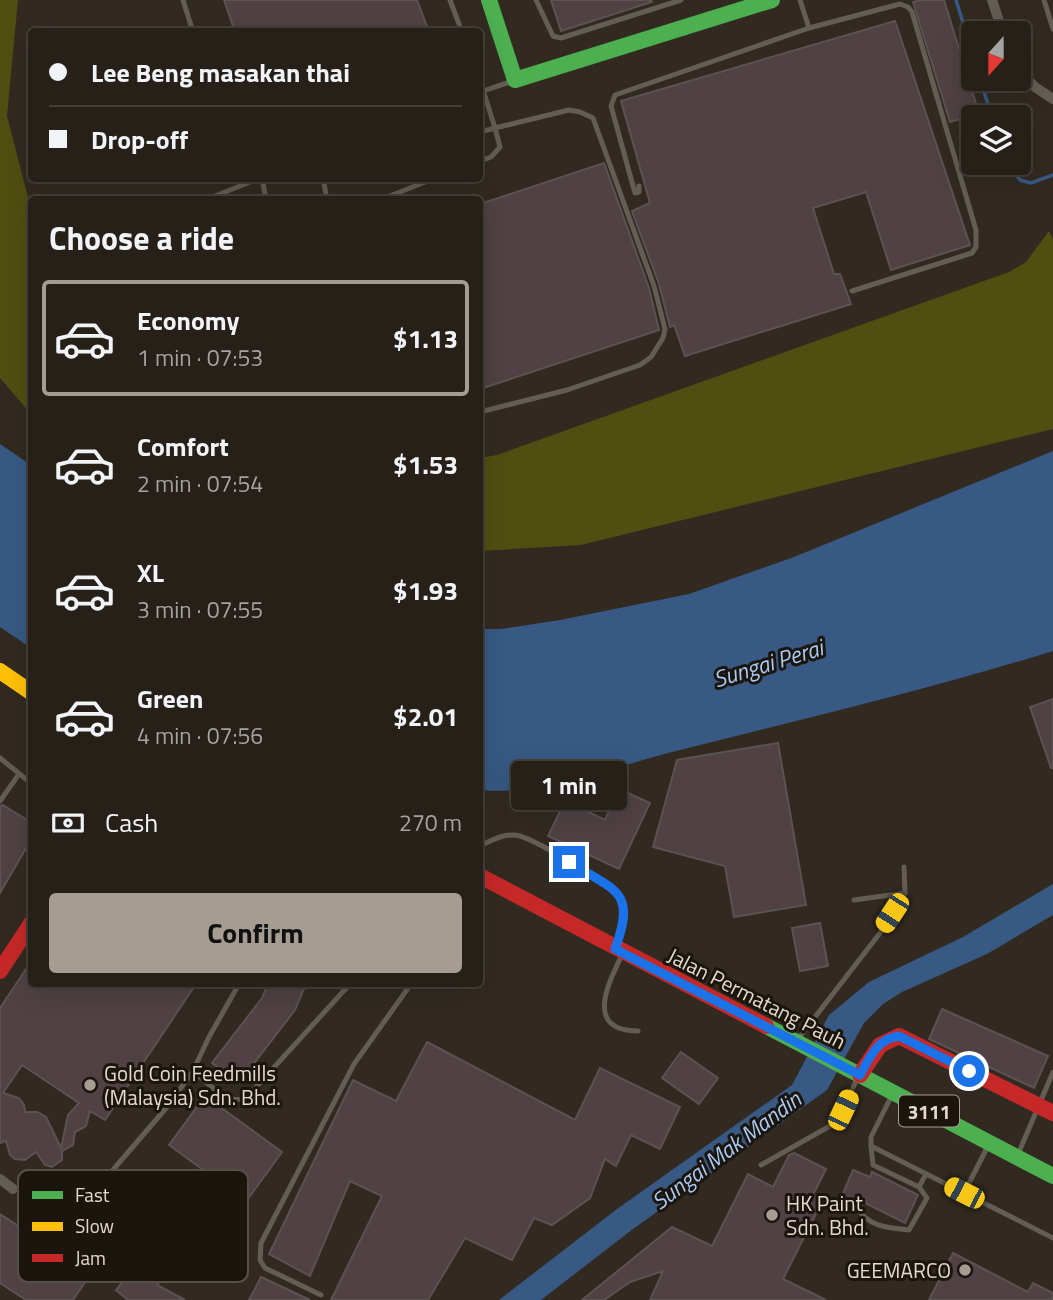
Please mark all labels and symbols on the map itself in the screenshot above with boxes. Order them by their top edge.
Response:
north arrow [961,21,1031,91]
water label: Sungai Perai [709,629,829,696]
callout: 1 min [511,760,627,810]
route end [553,846,585,878]
car [872,890,913,936]
street label: Jalan Permatang Pauh [662,939,852,1057]
route start [953,1055,985,1087]
place label: Gold Coin Feedmills (Malaysia) Sdn. Bhd. [104,1057,281,1113]
marker: Gold Coin Feedmills (Malaysia) Sdn. Bhd. [82,1077,98,1093]
water label: Sungai Mak Mandin [644,1082,809,1218]
car [825,1087,862,1133]
road number: 3111 [899,1096,959,1126]
legend [18,1170,248,1282]
car [941,1174,988,1212]
text: Fast [75,1180,110,1209]
place label: HK Paint Sdn. Bhd. [786,1187,869,1243]
marker: HK Paint Sdn. Bhd. [764,1207,780,1223]
text: Slow [75,1211,114,1240]
text: Jam [75,1243,106,1272]
place label: GEEMARCO [847,1254,951,1286]
marker: GEEMARCO [957,1262,973,1278]

